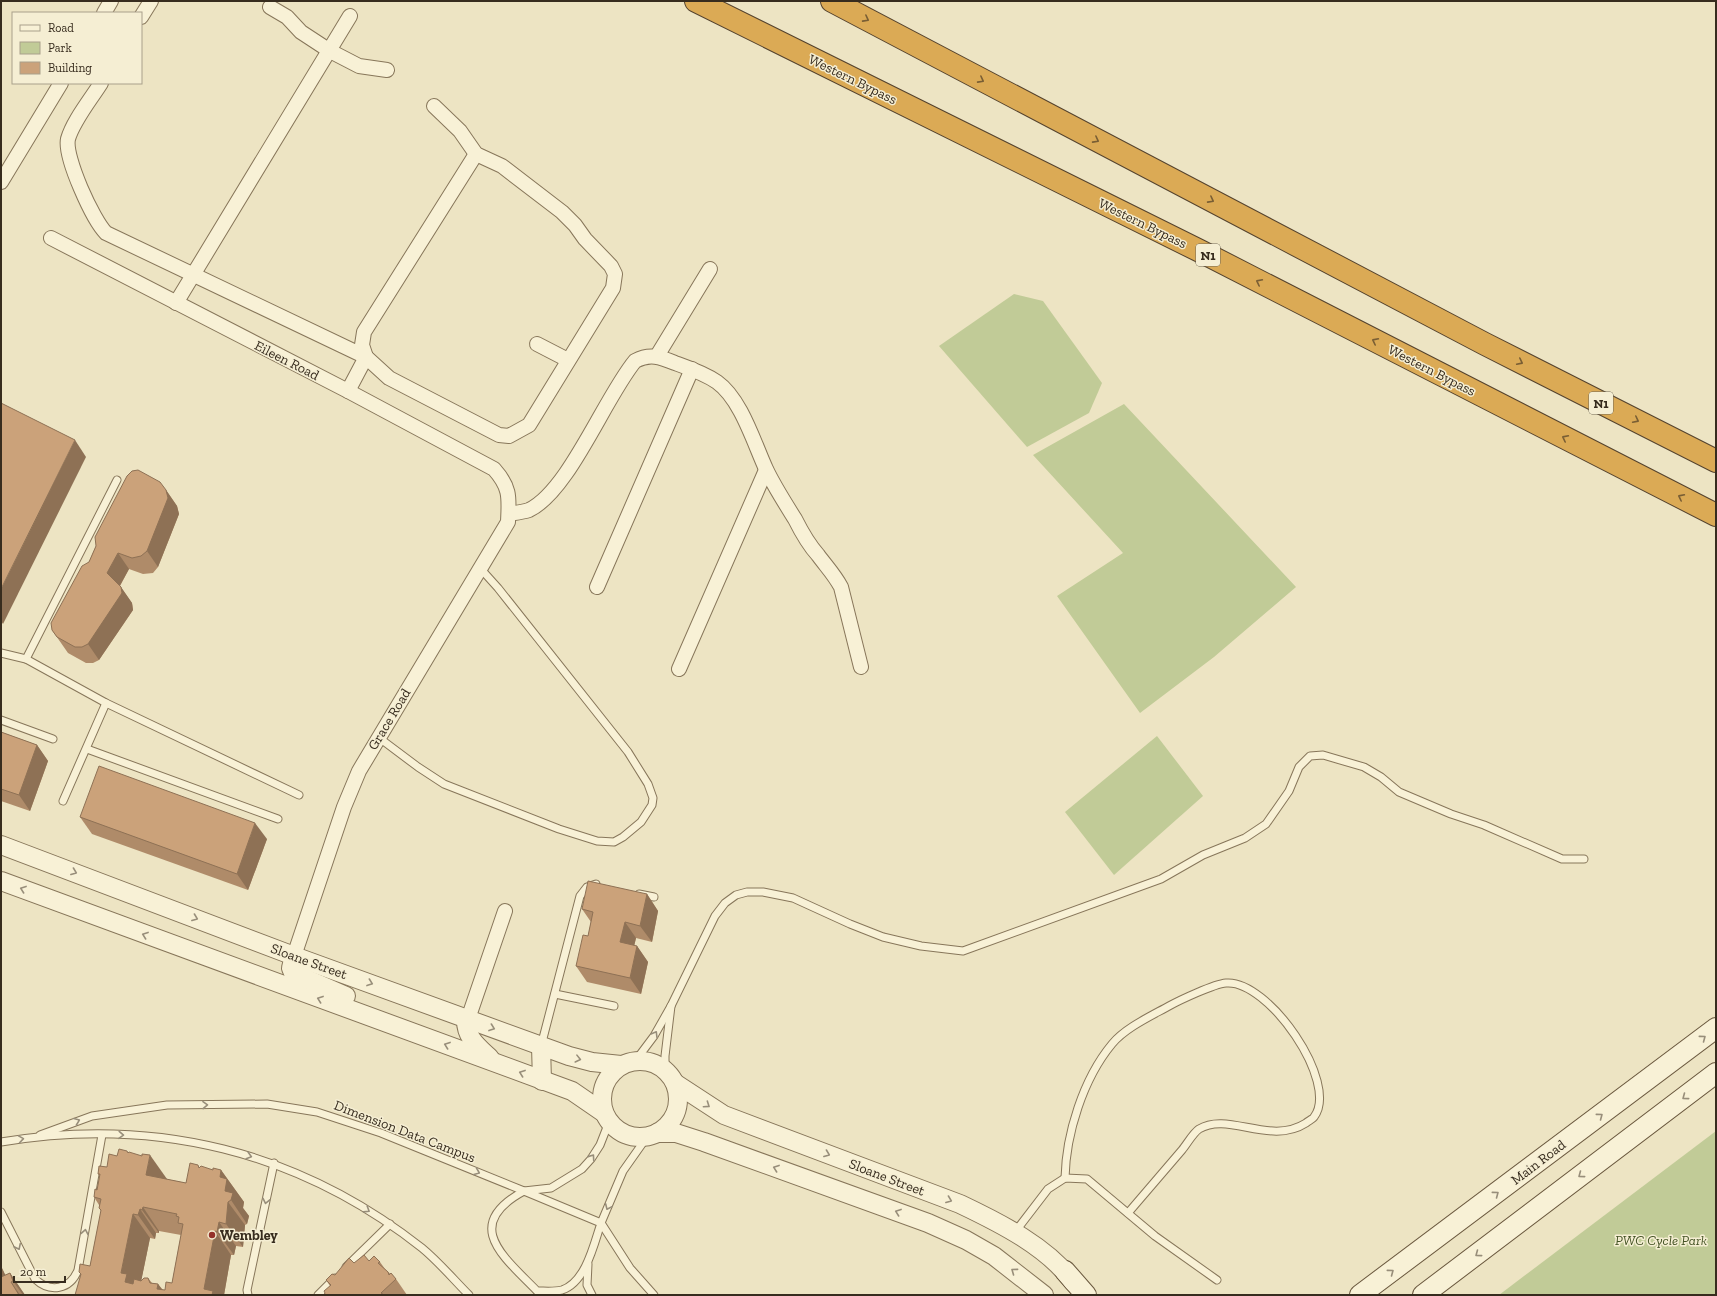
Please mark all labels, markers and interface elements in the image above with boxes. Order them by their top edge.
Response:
legend [12,12,142,84]
one-way arrow [862,14,869,22]
text: Road [48,21,74,35]
text: Park [48,41,73,55]
street label: Western Bypass [806,51,900,108]
text: Building [48,61,92,75]
one-way arrow [977,75,984,82]
one-way arrow [1092,135,1100,143]
street label: Western Bypass [1096,195,1190,252]
one-way arrow [1207,196,1215,203]
road number: N1 [1196,244,1220,266]
one-way arrow [1256,279,1263,287]
street label: Eileen Road [252,337,322,384]
one-way arrow [1372,338,1379,346]
street label: Western Bypass [1385,341,1478,400]
one-way arrow [1516,357,1523,364]
road number: N1 [1589,392,1613,414]
one-way arrow [1631,416,1639,423]
one-way arrow [1562,435,1570,443]
one-way arrow [1678,494,1686,502]
street label: Grace Road [364,685,415,753]
one-way arrow [70,867,77,875]
one-way arrow [20,886,27,894]
one-way arrow [192,914,199,922]
one-way arrow [141,931,148,939]
street label: Sloane Street [268,940,350,983]
one-way arrow [366,979,373,987]
one-way arrow [316,995,323,1003]
one-way arrow [488,1023,495,1031]
one-way arrow [651,1031,658,1038]
one-way arrow [1699,1035,1706,1042]
one-way arrow [443,1042,450,1050]
one-way arrow [575,1054,581,1062]
one-way arrow [519,1069,526,1078]
one-way arrow [1682,1092,1689,1099]
street label: Dimension Data Campus [332,1097,478,1166]
one-way arrow [703,1100,710,1108]
one-way arrow [202,1101,208,1109]
one-way arrow [1595,1114,1602,1121]
one-way arrow [73,1118,80,1126]
one-way arrow [118,1131,124,1140]
one-way arrow [18,1135,24,1143]
street label: Main Road [1508,1136,1569,1189]
one-way arrow [824,1150,831,1158]
one-way arrow [245,1151,252,1160]
one-way arrow [587,1154,595,1161]
street label: Sloane Street [847,1155,928,1200]
one-way arrow [773,1164,780,1172]
one-way arrow [474,1168,481,1176]
one-way arrow [1579,1170,1586,1177]
one-way arrow [1491,1192,1498,1199]
one-way arrow [945,1196,952,1204]
one-way arrow [262,1198,270,1205]
one-way arrow [605,1202,613,1210]
one-way arrow [363,1205,370,1212]
one-way arrow [895,1209,902,1217]
place label: Wembley [220,1227,278,1244]
one-way arrow [80,1229,89,1235]
marker: Wembley [207,1230,217,1240]
park label: PWC Cycle Park [1615,1232,1707,1249]
one-way arrow [13,1243,21,1250]
one-way arrow [1475,1249,1482,1256]
scale bar [14,1258,65,1284]
text: 20 m [20,1265,47,1279]
one-way arrow [1011,1269,1018,1276]
one-way arrow [1387,1270,1394,1277]

